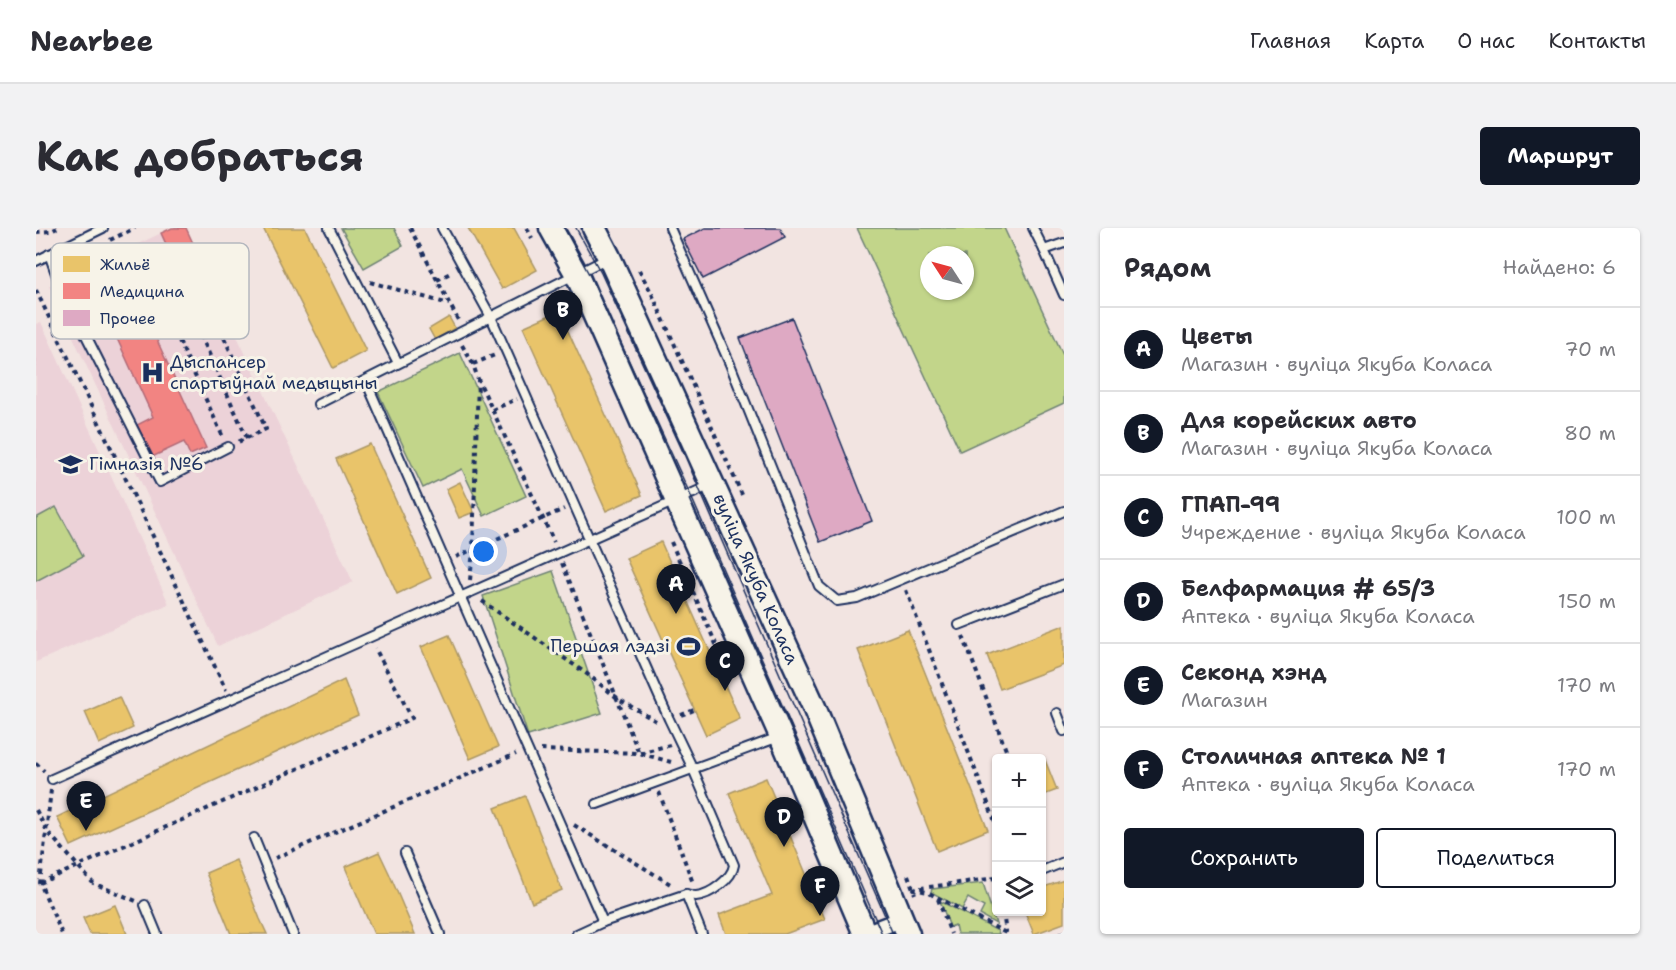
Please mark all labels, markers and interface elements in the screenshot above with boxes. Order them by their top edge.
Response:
text: Nearbee [30,22,153,60]
text: Главная [1250,27,1331,55]
text: Карта [1364,27,1424,55]
text: О нас [1457,27,1515,55]
text: Контакты [1548,27,1646,55]
button: Маршрут [1480,127,1640,185]
text: Как добраться [36,128,364,184]
legend [51,243,249,339]
north arrow [920,246,974,300]
text: Рядом [1124,250,1211,285]
text: Жильё [100,254,150,275]
text: Найдено: 6 [1503,254,1616,280]
text: Медицина [100,281,184,302]
pin: B [544,291,582,340]
text: Прочее [100,308,156,329]
text: Цветы [1181,322,1253,351]
text: A [1136,336,1151,362]
text: 70 m [1564,336,1616,362]
place label: Дыспансер спартыўнай медыцыны [170,350,378,395]
text: Магазин · вуліца Якуба Коласа [1181,351,1492,377]
hospital icon: Дыспансер спартыўнай медыцыны [139,359,165,385]
text: Для корейских авто [1181,406,1417,435]
text: B [1137,420,1150,446]
text: 80 m [1564,420,1616,446]
text: Магазин · вуліца Якуба Коласа [1181,435,1492,461]
school or university icon: Гімназія №6 [58,451,84,477]
place label: Гімназія №6 [89,452,204,476]
street label: вуліца Якуба Коласа [707,490,805,668]
text: ГПАП-99 [1181,490,1280,519]
text: C [1137,504,1150,530]
text: 100 m [1556,504,1616,530]
text: Учреждение · вуліца Якуба Коласа [1181,519,1526,545]
your location [469,537,498,566]
pin: A [656,564,696,614]
text: Белфармация # 65/3 [1181,574,1435,603]
text: D [1136,588,1151,614]
text: 150 m [1558,588,1616,614]
text: Аптека · вуліца Якуба Коласа [1181,603,1475,629]
sports icon: Першая лэдзі [675,633,701,659]
place label: Першая лэдзі [550,634,670,658]
pin: C [706,642,744,691]
text: Секонд хэнд [1181,658,1327,687]
text: E [1137,672,1150,698]
text: 170 m [1557,672,1616,698]
text: Магазин [1181,687,1268,713]
text: Столичная аптека № 1 [1181,742,1446,771]
map controls [992,754,1046,916]
button: + [992,754,1046,808]
text: F [1138,756,1149,782]
text: 170 m [1557,756,1616,782]
text: Аптека · вуліца Якуба Коласа [1181,771,1475,797]
pin: E [67,782,106,831]
pin: D [764,798,804,847]
button: − [992,808,1046,862]
button: Сохранить [1124,828,1364,888]
button: Поделиться [1376,828,1616,888]
button: layers [992,862,1046,916]
pin: F [800,866,840,916]

